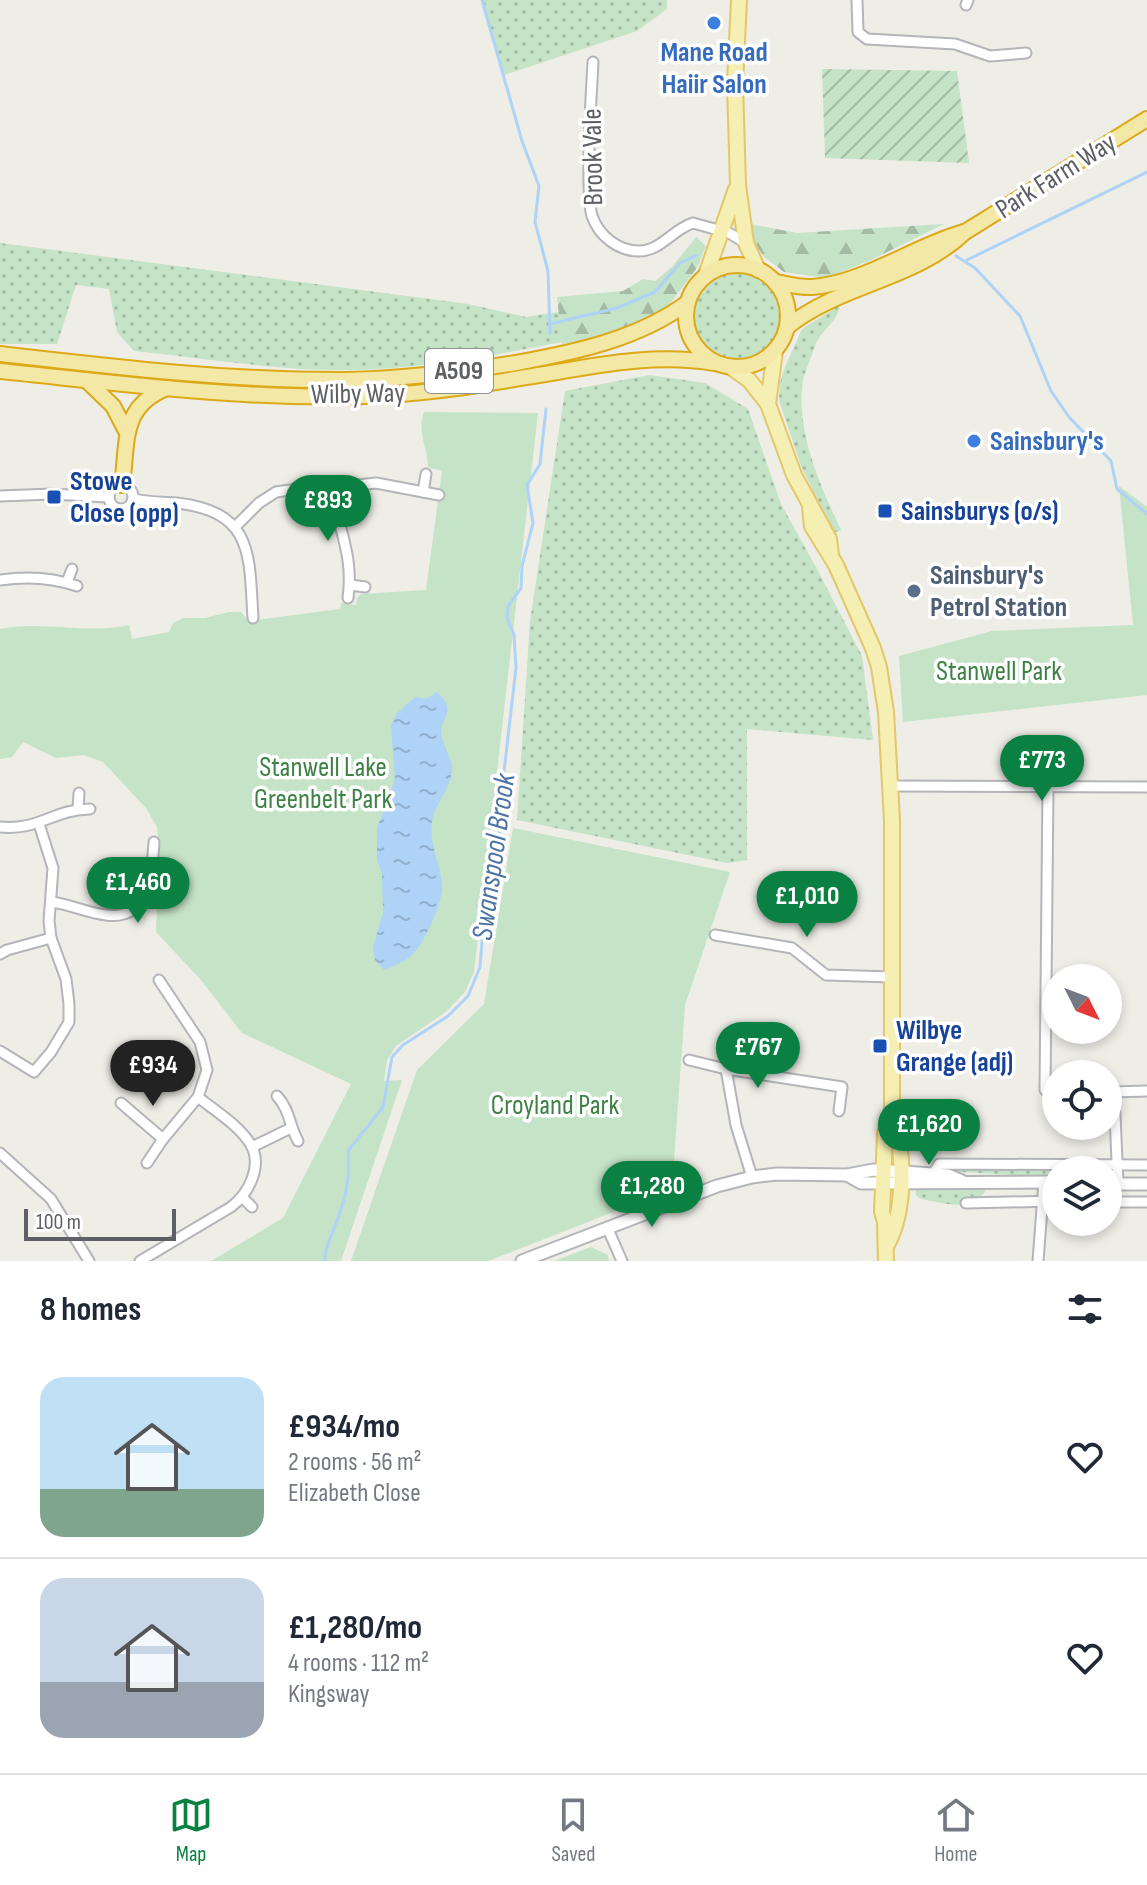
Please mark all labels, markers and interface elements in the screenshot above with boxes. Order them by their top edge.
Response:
marker: Mane Road Haiir Salon [705,14,723,32]
place label: Mane Road Haiir Salon [660,36,768,101]
street label: Brook Vale [576,108,610,206]
street label: Park Farm Way [990,126,1122,226]
road number: A509 [425,349,493,393]
street label: Wilby Way [311,377,406,411]
place label: Sainsbury's [990,425,1104,458]
marker: Sainsbury's [965,432,983,450]
place label: Stowe Close (opp) [70,465,179,530]
pin: £893 [281,475,375,543]
text: £893 [303,485,353,516]
marker: Stowe Close (opp) [45,488,63,506]
place label: Sainsburys (o/s) [901,495,1059,528]
marker: Sainsburys (o/s) [876,502,894,520]
place label: Sainsbury's Petrol Station [930,559,1067,624]
marker: Sainsbury's Petrol Station [905,582,923,600]
park label: Stanwell Park [936,655,1062,688]
pin: £773 [995,735,1089,803]
text: £773 [1018,745,1066,776]
park label: Stanwell Lake Greenbelt Park [254,751,392,816]
water label: Swanspool Brook [465,771,524,943]
pin: £1,460 [73,857,203,925]
text: £1,460 [104,867,172,898]
pin: £1,010 [742,871,872,939]
text: £1,010 [775,881,839,912]
north arrow [1042,964,1122,1044]
map controls [1042,964,1122,1236]
place label: Wilbye Grange (adj) [896,1014,1013,1079]
pin: £767 [711,1022,805,1090]
text: £767 [734,1032,782,1063]
marker: Wilbye Grange (adj) [871,1037,889,1055]
pin: £934 [106,1040,200,1108]
text: £934 [128,1050,178,1081]
button: locate [1042,1060,1122,1140]
park label: Croyland Park [491,1089,619,1122]
pin: £1,620 [864,1099,994,1167]
text: £1,620 [896,1109,962,1140]
button: layers [1042,1156,1122,1236]
pin: £1,280 [587,1161,717,1229]
text: £1,280 [619,1171,685,1202]
scale bar [24,1205,176,1241]
text: 100 m [36,1209,81,1236]
icon: filters [1063,1287,1107,1331]
text: 8 homes [40,1289,141,1330]
text: £934/mo [288,1406,400,1447]
icon: home [104,1409,200,1505]
icon: heart [1063,1435,1107,1479]
text: 2 rooms · 56 m² [288,1447,422,1478]
text: Elizabeth Close [288,1478,421,1509]
text: £1,280/mo [288,1607,422,1648]
icon: home [104,1610,200,1706]
icon: heart [1063,1636,1107,1680]
text: 4 rooms · 112 m² [288,1648,429,1679]
text: Kingsway [288,1679,370,1710]
tab: Map [169,1793,213,1868]
tab: Saved [551,1793,596,1868]
tab: Home [934,1793,978,1868]

